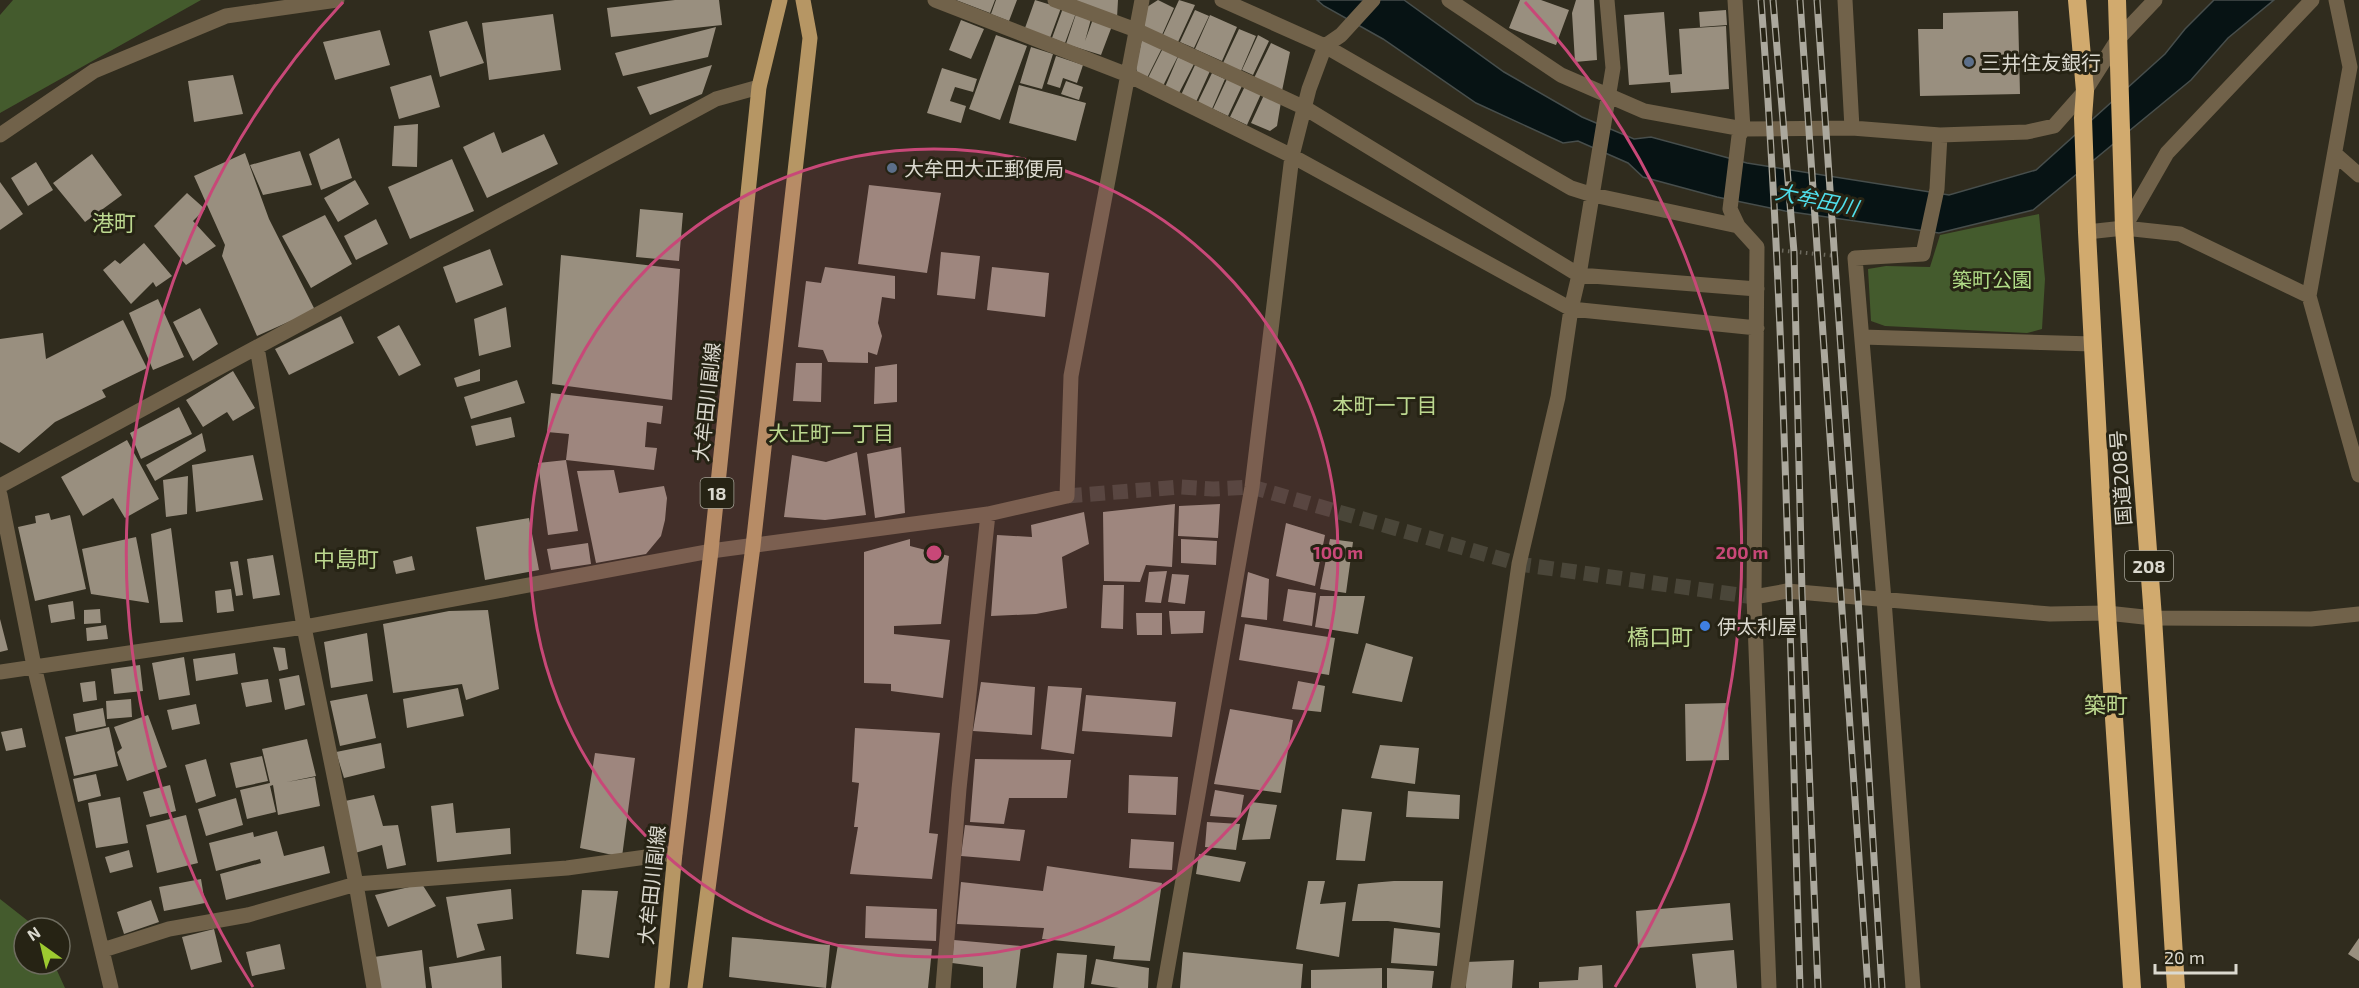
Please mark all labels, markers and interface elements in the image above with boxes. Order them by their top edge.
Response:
place label: 三井住友銀行 [1981,50,2101,74]
marker: 三井住友銀行 [1962,55,1976,69]
place label: 大牟田大正郵便局 [904,156,1064,180]
marker: 大牟田大正郵便局 [885,161,899,175]
water label: 大牟田川 [1773,178,1863,220]
district label: 港町 [92,209,136,235]
park label: 築町公園 [1952,267,2032,291]
street label: 大牟田川副線 [688,341,724,463]
district label: 本町一丁目 [1333,392,1438,417]
district label: 大正町一丁目 [768,420,894,445]
street label: 国道208号 [2105,430,2135,526]
road number: 18 [700,478,734,508]
text: 100 m [1313,541,1363,563]
text: 200 m [1716,541,1768,563]
centre of rings [924,543,944,563]
district label: 中島町 [313,545,379,571]
road number: 208 [2125,551,2173,581]
place label: 伊太利屋 [1717,614,1797,638]
marker: 伊太利屋 [1698,619,1712,633]
district label: 橋口町 [1627,623,1693,649]
district label: 築町 [2084,691,2128,717]
street label: 大牟田川副線 [633,824,669,946]
north arrow [12,916,72,976]
text: N [23,922,43,944]
scale bar [2155,937,2236,975]
text: 20 m [2164,946,2205,968]

